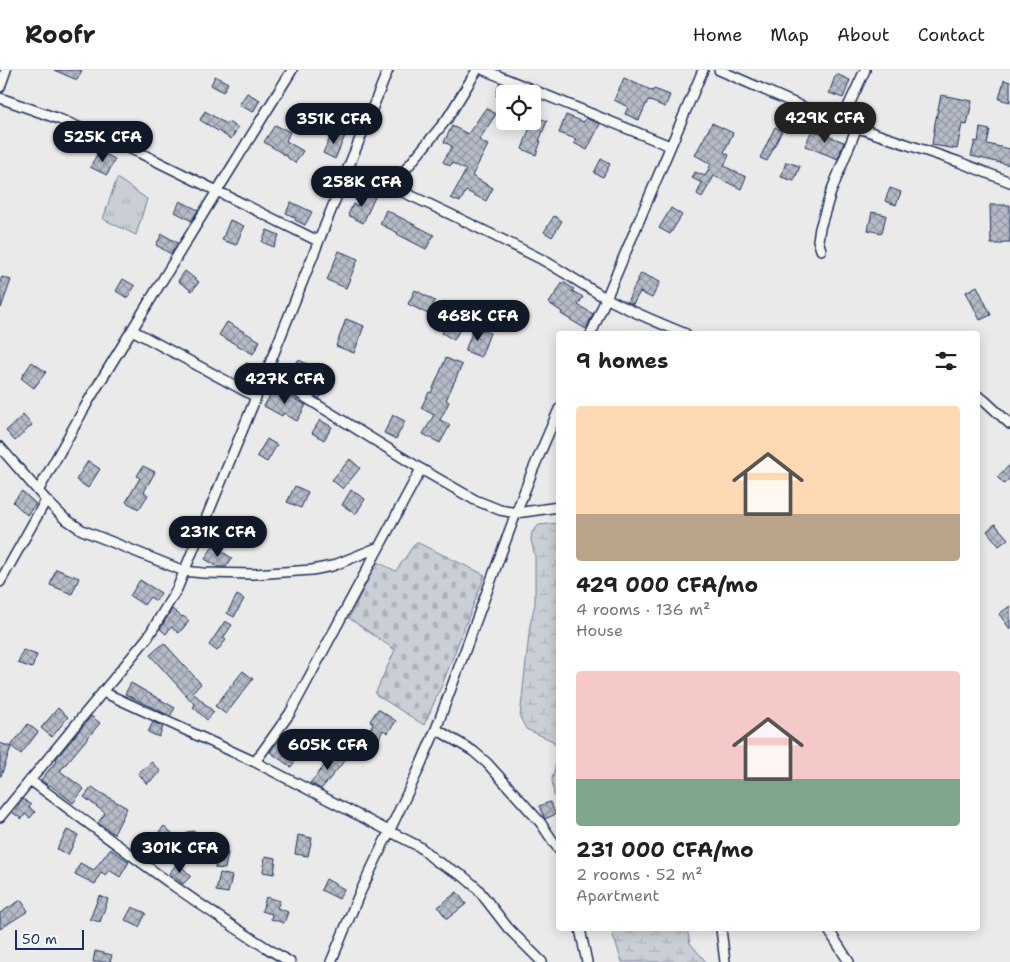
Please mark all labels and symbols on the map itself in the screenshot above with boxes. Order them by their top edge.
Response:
pin: 351K CFA [282,102,386,145]
pin: 429K CFA [773,102,877,144]
pin: 525K CFA [51,121,155,163]
pin: 258K CFA [310,166,414,208]
pin: 468K CFA [426,300,530,342]
pin: 427K CFA [233,362,337,405]
pin: 231K CFA [166,516,270,558]
pin: 605K CFA [276,728,380,771]
pin: 301K CFA [128,832,232,874]
scale bar [15,927,84,950]

